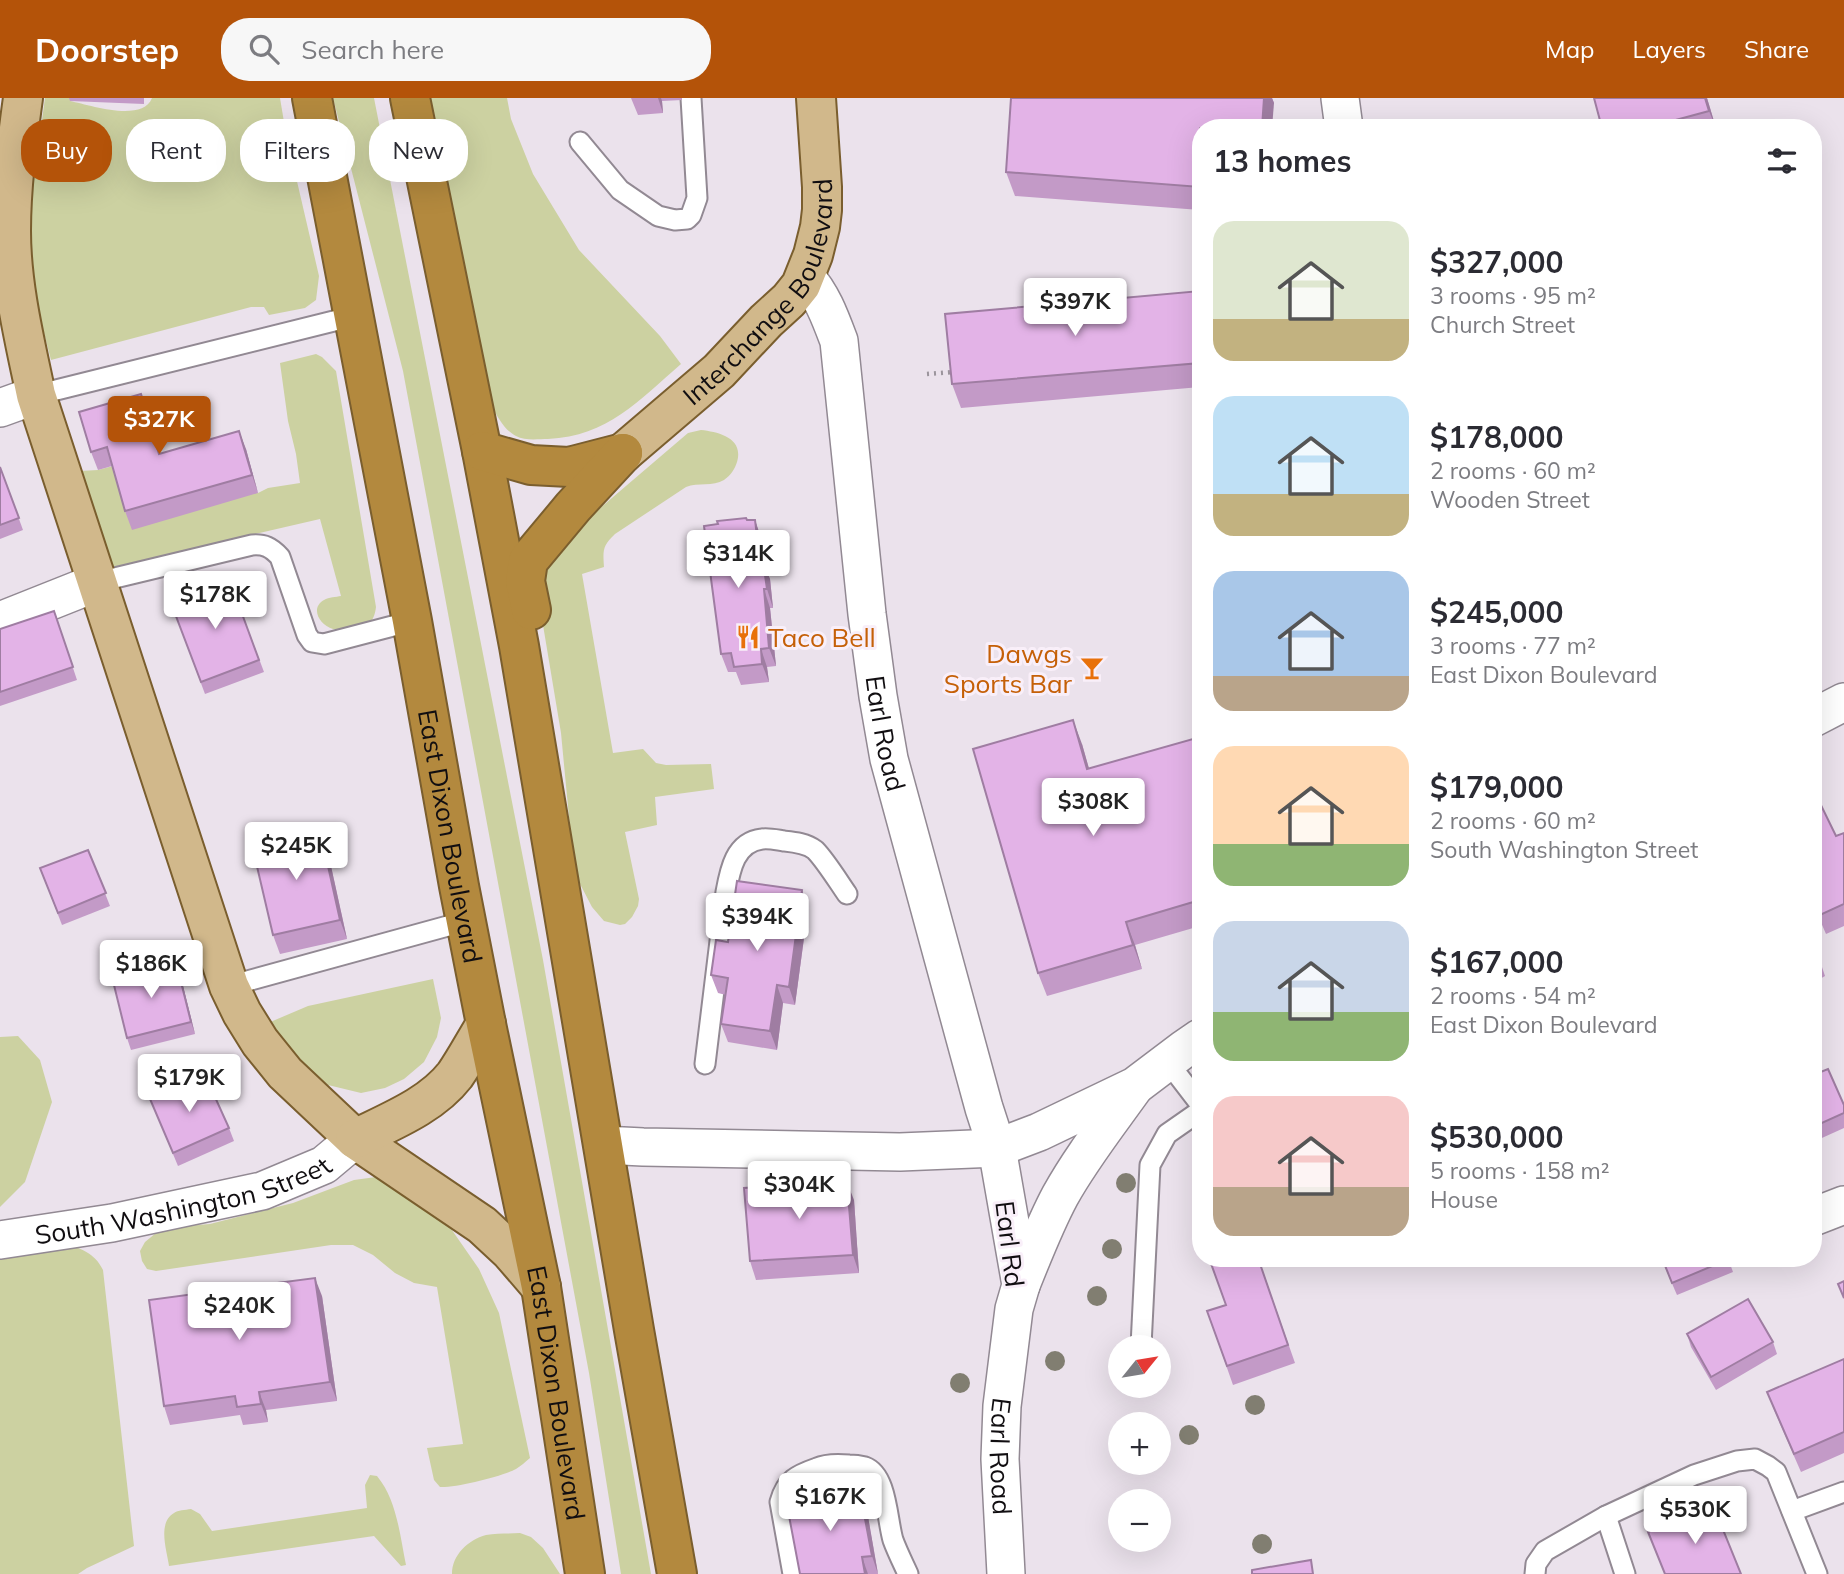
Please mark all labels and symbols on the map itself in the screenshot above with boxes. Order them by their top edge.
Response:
street label: Interchange Boulevard [675,178,839,412]
pin: $397K [1026,278,1124,338]
pin: $327K [110,396,208,456]
pin: $314K [689,531,787,590]
pin: $178K [166,572,264,631]
place label: Taco Bell [768,621,876,654]
restaurant icon: Taco Bell [734,623,762,651]
place label: Dawgs Sports Bar [944,637,1073,700]
bar icon: Dawgs Sports Bar [1078,654,1106,682]
street label: Earl Road [859,674,913,795]
street label: East Dixon Boulevard [411,707,490,966]
pin: $308K [1044,778,1142,838]
pin: $245K [247,822,345,882]
pin: $394K [708,894,806,953]
pin: $186K [102,940,200,1000]
pin: $179K [140,1054,238,1114]
street label: South Washington Street [32,1149,338,1251]
pin: $304K [750,1162,848,1221]
street label: Earl Rd [988,1199,1032,1289]
street label: East Dixon Boulevard [520,1262,593,1523]
pin: $240K [190,1282,288,1342]
north arrow [1108,1335,1171,1398]
street label: Earl Road [983,1396,1019,1516]
pin: $167K [781,1474,879,1533]
pin: $530K [1646,1486,1744,1546]

